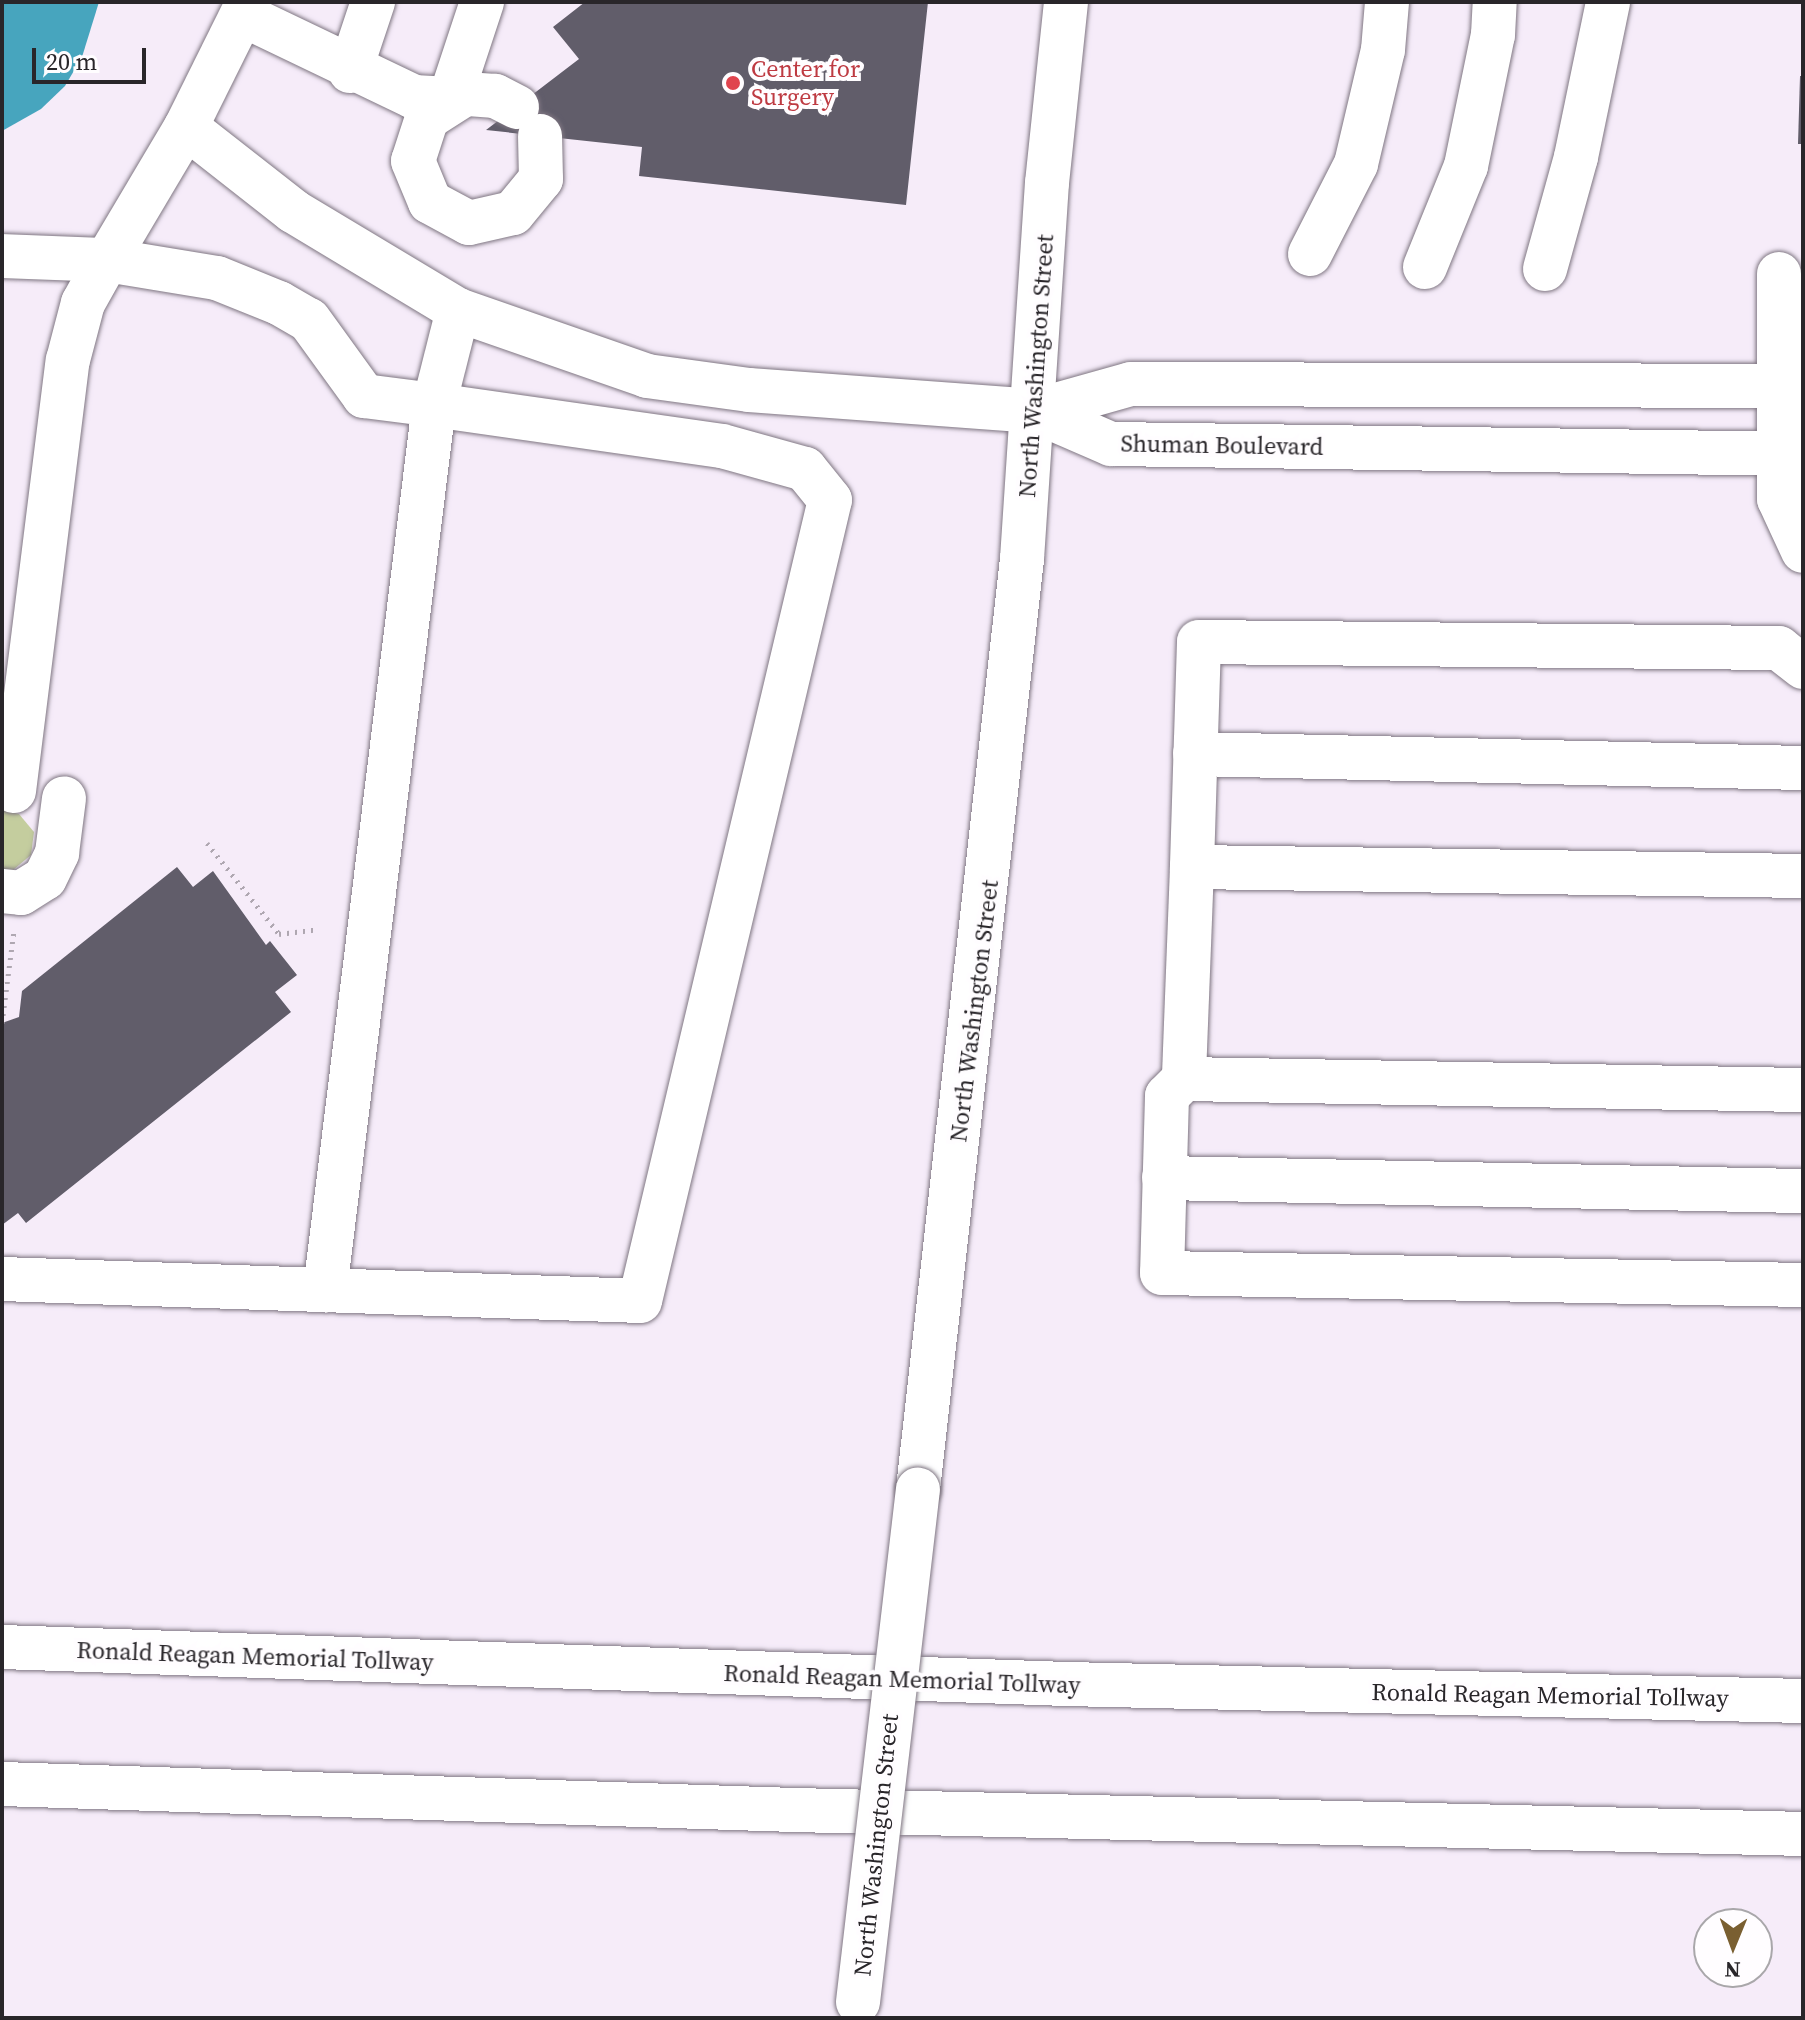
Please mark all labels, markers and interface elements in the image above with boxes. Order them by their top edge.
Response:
scale bar [36,32,150,82]
text: 20 m [46,45,97,78]
place label: Center for Surgery [751,55,860,111]
marker: Center for Surgery [722,72,744,94]
street label: North Washington Street [1012,233,1060,499]
street label: Shuman Boulevard [1120,429,1324,461]
street label: North Washington Street [944,878,1004,1144]
street label: Ronald Reagan Memorial Tollway [76,1635,434,1677]
street label: Ronald Reagan Memorial Tollway [723,1658,1081,1700]
street label: Ronald Reagan Memorial Tollway [1371,1677,1729,1713]
street label: North Washington Street [848,1712,904,1978]
north arrow [1693,1908,1773,1988]
text: N [1724,1955,1741,1985]

